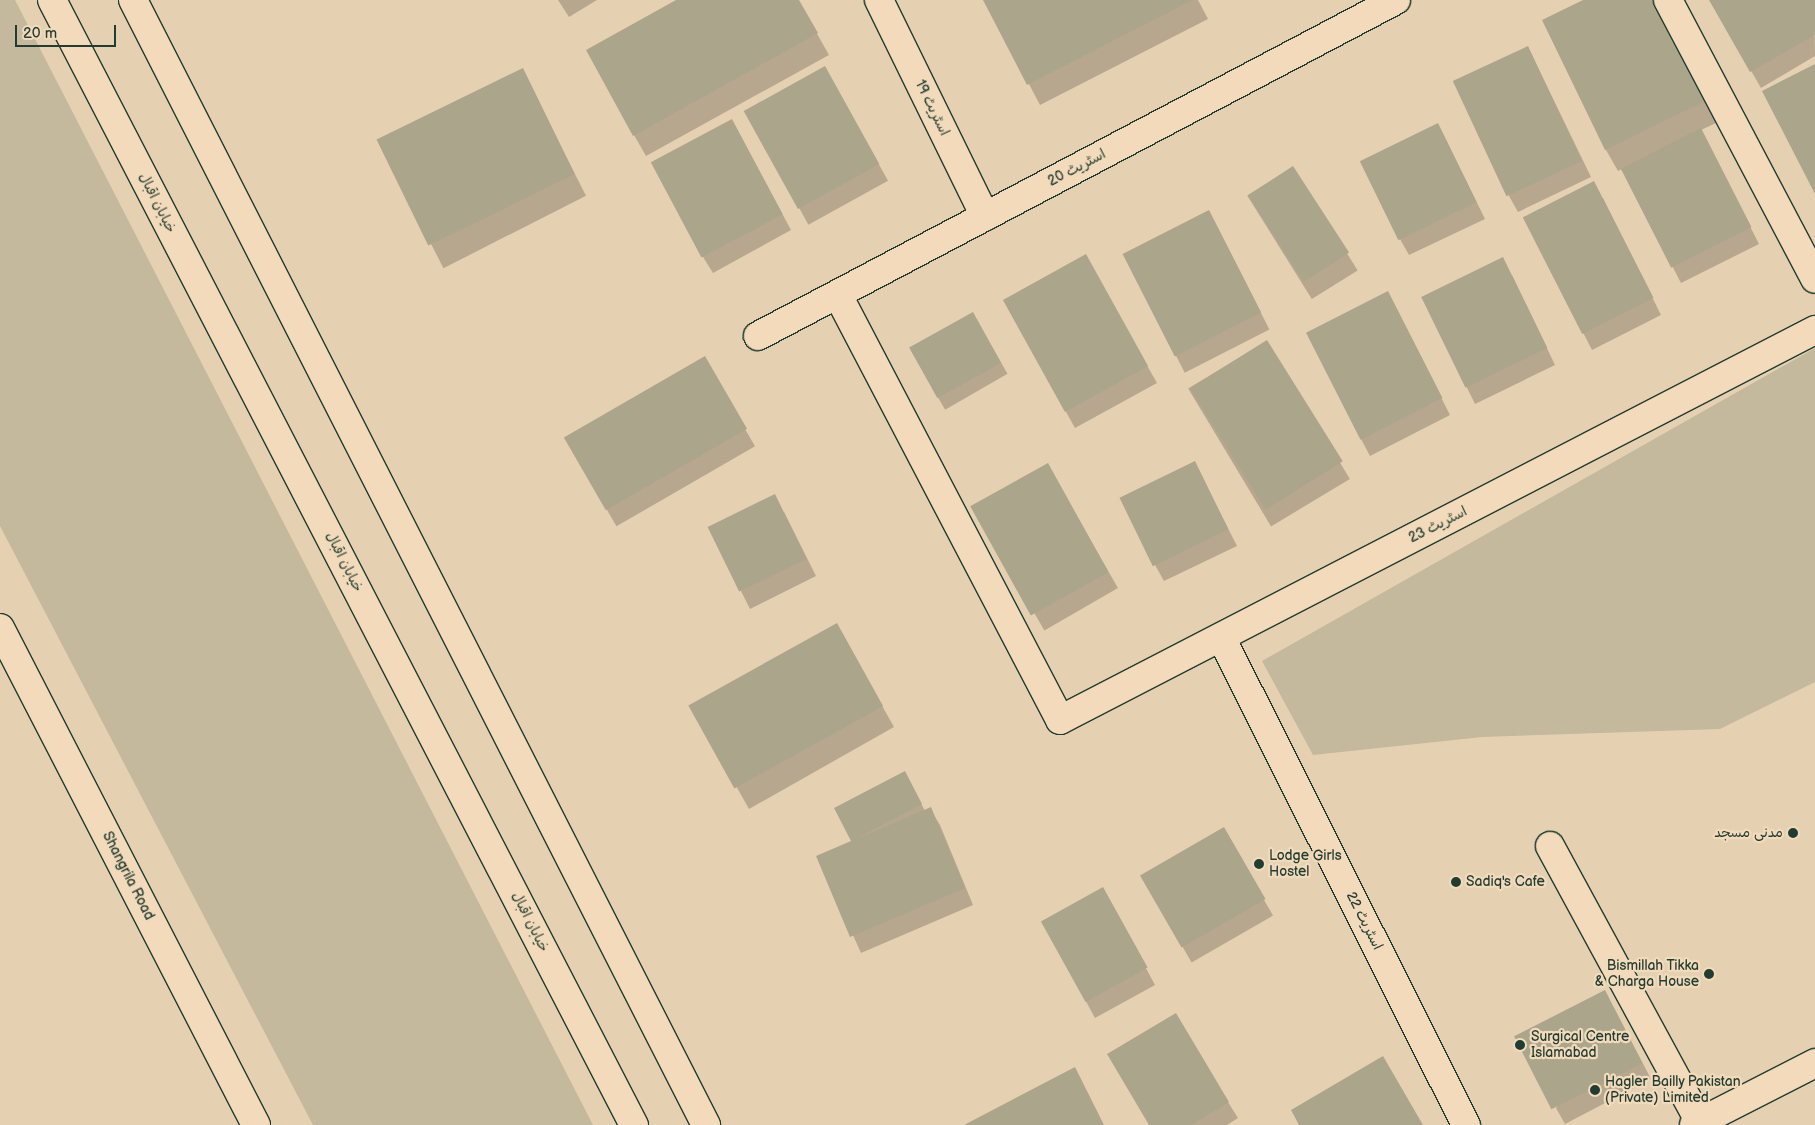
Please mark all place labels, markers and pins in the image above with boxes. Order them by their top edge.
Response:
place label: مدنی مسجد [1714,825,1783,841]
marker: مدنی مسجد [1787,827,1799,839]
place label: Lodge Girls Hostel [1269,848,1342,880]
marker: Lodge Girls Hostel [1253,858,1265,870]
place label: Sadiq's Cafe [1466,874,1545,890]
marker: Sadiq's Cafe [1450,876,1462,888]
place label: Bismillah Tikka & Charga House [1595,958,1699,990]
marker: Bismillah Tikka & Charga House [1703,968,1715,980]
place label: Surgical Centre Islamabad [1531,1029,1629,1062]
marker: Surgical Centre Islamabad [1513,1038,1527,1052]
place label: Hagler Bailly Pakistan (Private) Limited [1605,1074,1741,1106]
marker: Hagler Bailly Pakistan (Private) Limited [1589,1084,1601,1096]

